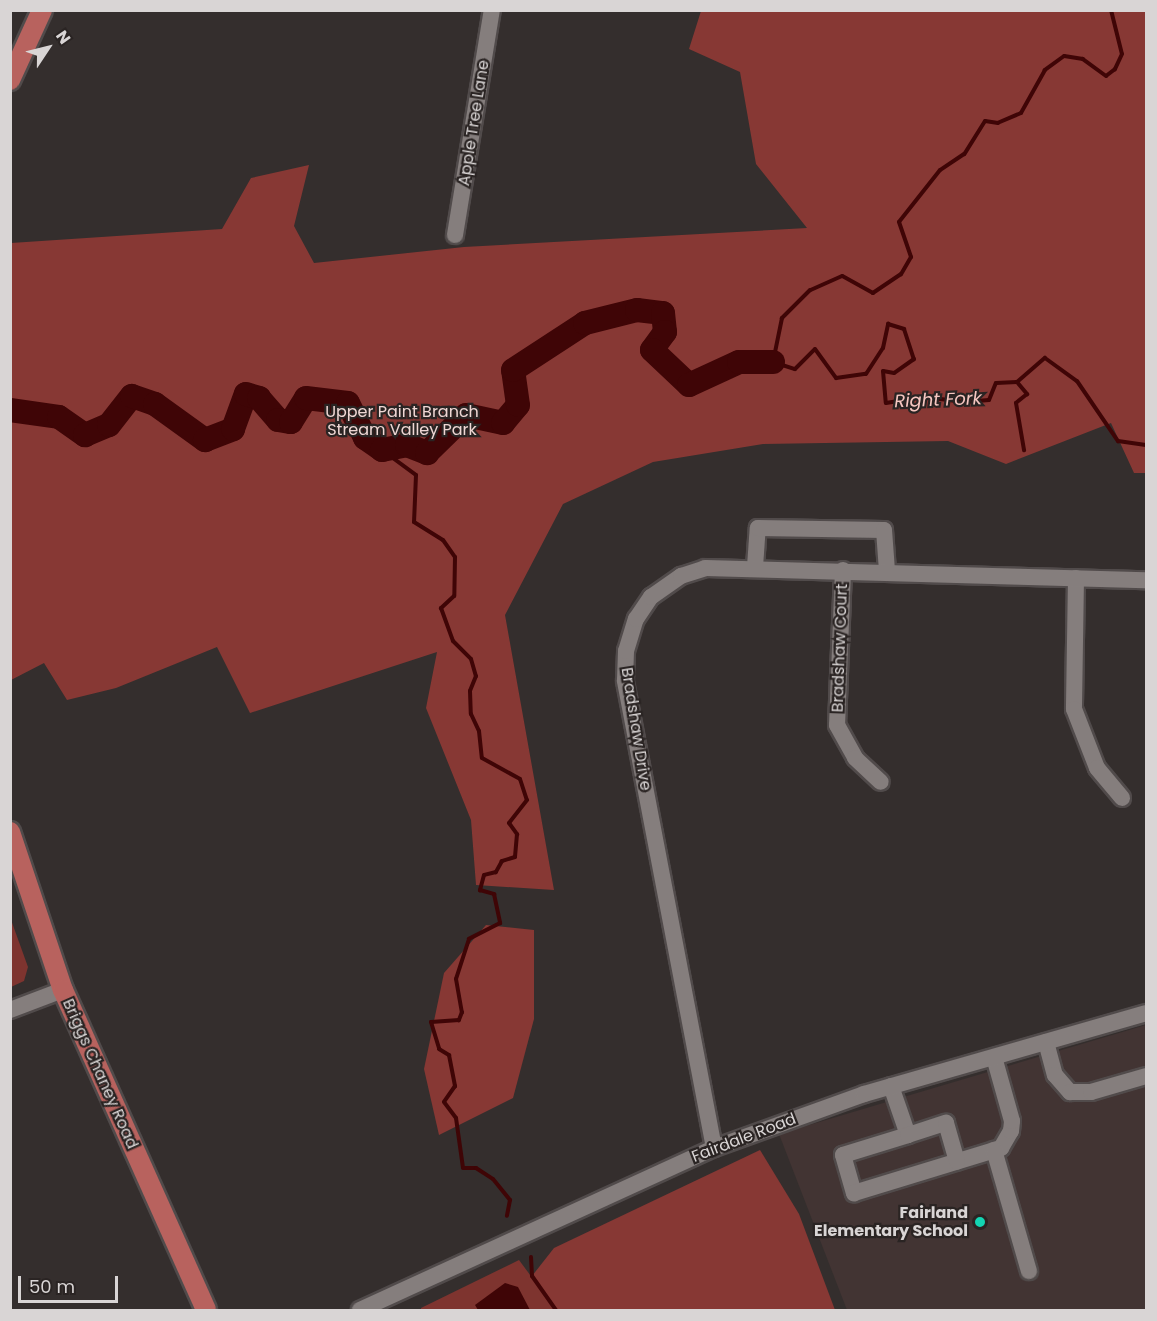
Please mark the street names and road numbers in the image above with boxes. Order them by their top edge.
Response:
street label: Apple Tree Lane [455,59,493,187]
street label: Bradshaw Court [828,583,852,713]
street label: Bradshaw Drive [617,666,655,792]
street label: Briggs Chaney Road [58,996,142,1152]
street label: Fairdale Road [689,1109,799,1167]

